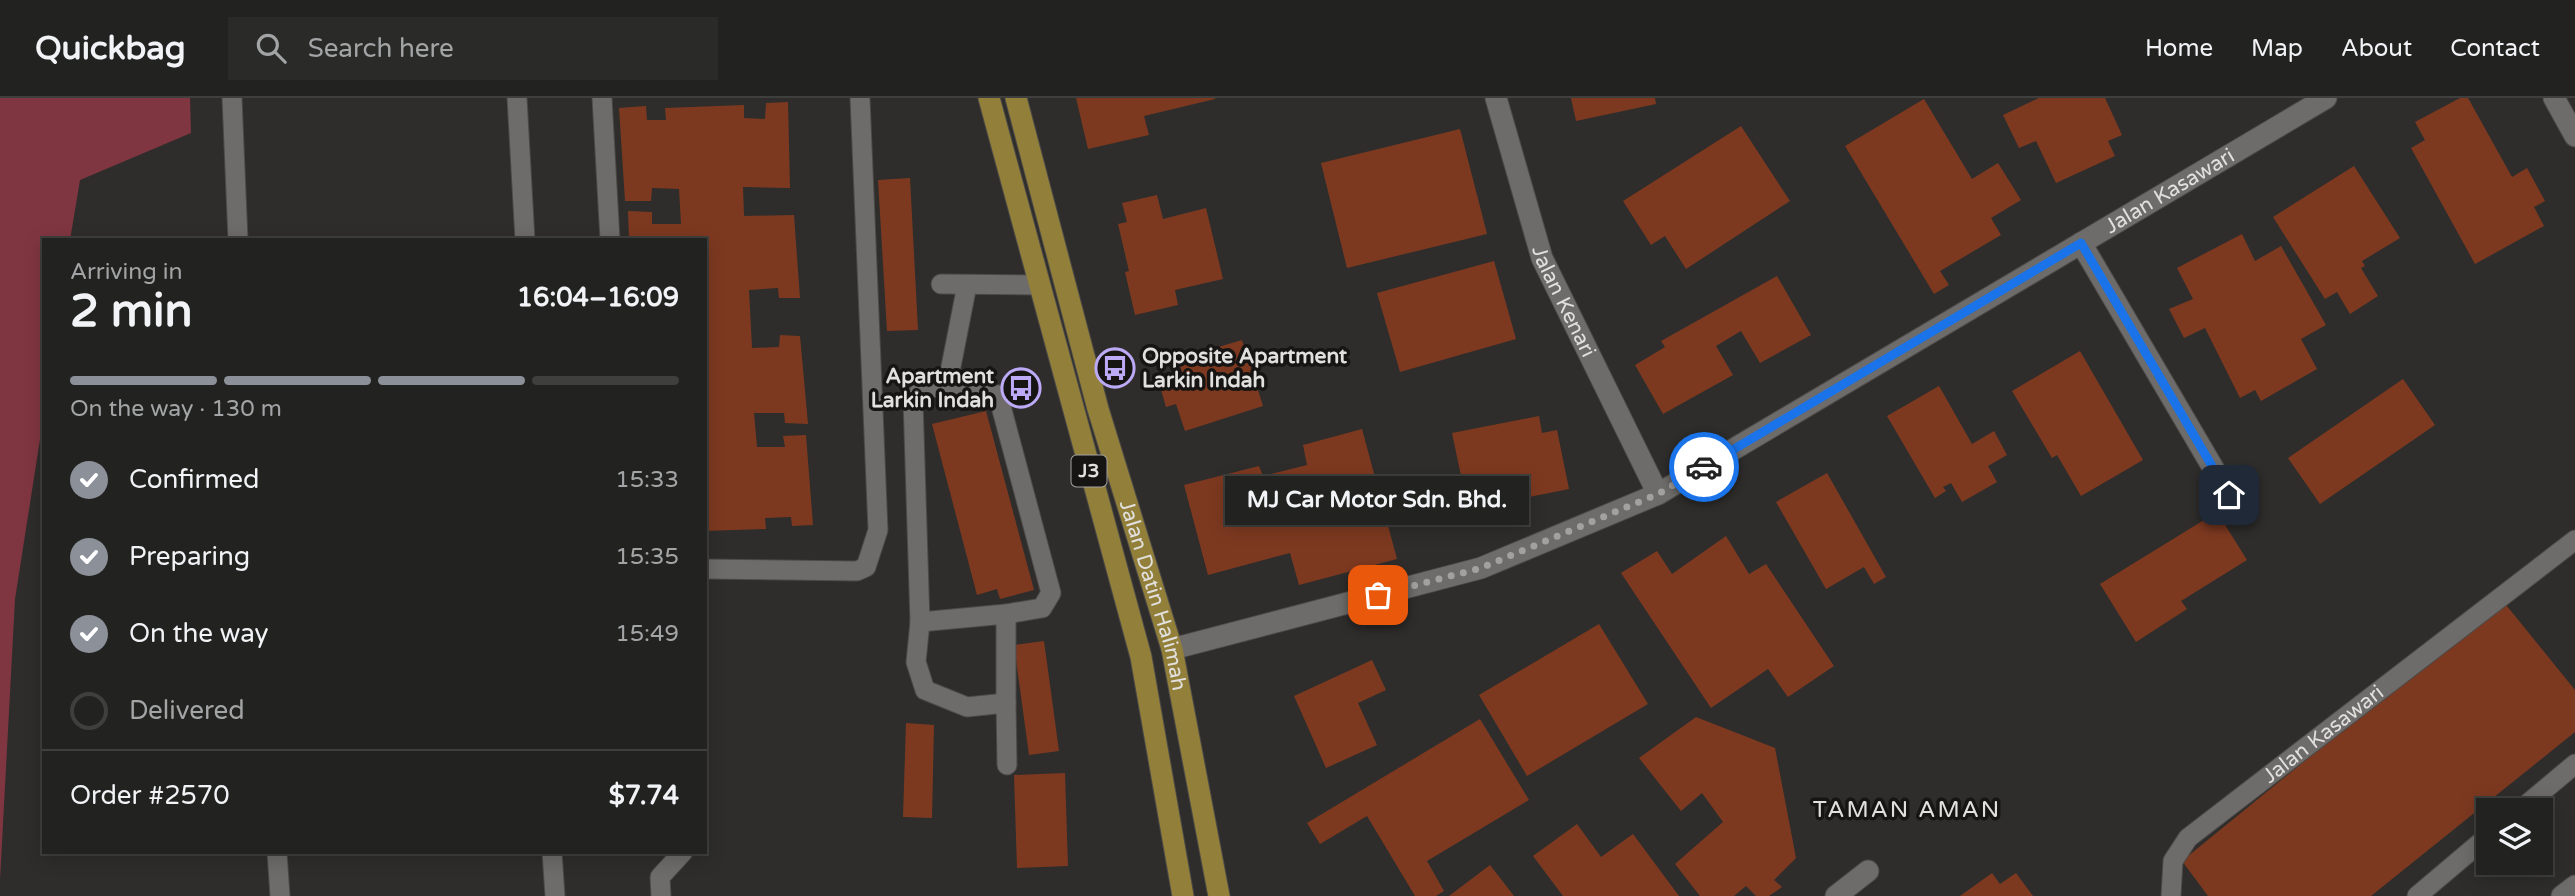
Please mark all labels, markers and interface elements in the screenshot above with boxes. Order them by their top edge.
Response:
search box [228,17,718,80]
text: Quickbag [35,29,186,68]
icon: search [252,29,290,67]
text: Search here [308,33,454,64]
text: Home [2145,34,2213,63]
text: Map [2251,34,2303,63]
text: About [2341,34,2412,63]
text: Contact [2450,34,2540,63]
street label: Jalan Kasawari [2100,143,2239,239]
street label: Jalan Kenari [1527,243,1601,361]
text: Arriving in [70,258,183,286]
text: 16:04–16:09 [517,282,679,313]
text: 2 min [70,284,193,339]
place label: Opposite Apartment Larkin Indah [1142,344,1347,393]
bus stop icon: Opposite Apartment Larkin Indah [1094,347,1136,389]
place label: Apartment Larkin Indah [871,364,994,413]
bus stop icon: Apartment Larkin Indah [1000,367,1042,409]
text: On the way · 130 m [70,395,282,423]
courier [1669,432,1739,502]
icon: car [1685,448,1723,486]
road number: J3 [1072,456,1106,486]
icon: check [70,461,108,499]
text: Confirmed [129,464,259,495]
pin [2199,465,2259,525]
text: 15:33 [615,466,679,494]
callout: MJ Car Motor Sdn. Bhd. [1226,476,1530,525]
icon: home [2210,476,2248,514]
text: MJ Car Motor Sdn. Bhd. [1247,486,1507,514]
street label: Jalan Datin Halimah [1114,497,1192,693]
icon: check [70,538,108,576]
text: Preparing [129,541,250,572]
text: 15:35 [615,543,679,571]
pin [1348,565,1408,625]
icon: bag [1359,576,1397,614]
icon: check [70,615,108,653]
text: On the way [129,618,269,649]
text: 15:49 [615,620,679,648]
street label: Jalan Kasawari [2258,680,2389,788]
text: Delivered [129,695,245,726]
text: Order #2570 [70,780,230,811]
text: $7.74 [609,780,679,811]
district label: TAMAN AMAN [1813,796,2001,824]
map controls [2476,798,2553,875]
button: layers [2476,798,2553,875]

